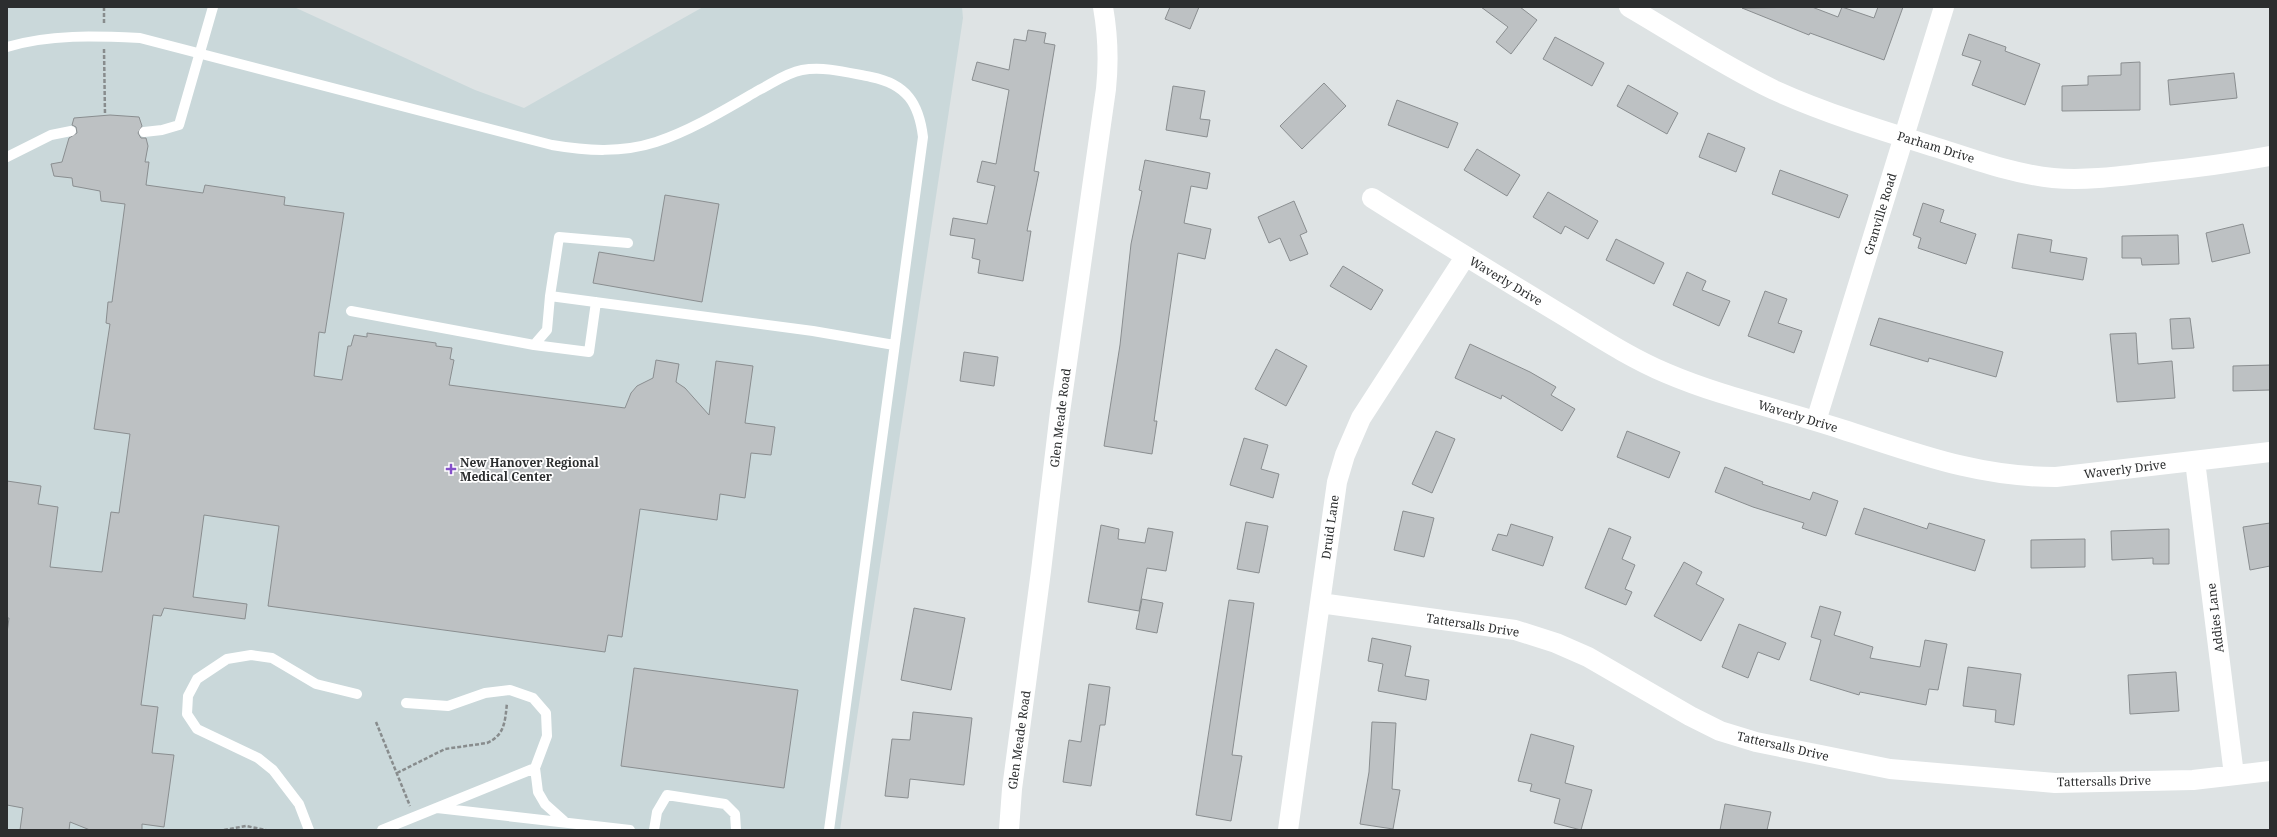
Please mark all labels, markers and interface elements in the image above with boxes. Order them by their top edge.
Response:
street label: Parham Drive [1895,127,1977,167]
street label: Granville Road [1859,170,1901,257]
street label: Waverly Drive [1466,252,1546,310]
street label: Glen Meade Road [1045,367,1075,469]
street label: Waverly Drive [1756,396,1840,436]
place label: New Hanover Regional Medical Center [460,454,600,485]
street label: Waverly Drive [2083,456,2167,482]
marker: New Hanover Regional Medical Center [445,463,457,475]
street label: Druid Lane [1317,494,1343,560]
street label: Addies Lane [2202,582,2228,654]
street label: Tattersalls Drive [1425,609,1521,641]
street label: Glen Meade Road [1004,689,1034,791]
street label: Tattersalls Drive [1735,727,1831,765]
street label: Tattersalls Drive [2057,772,2151,790]

